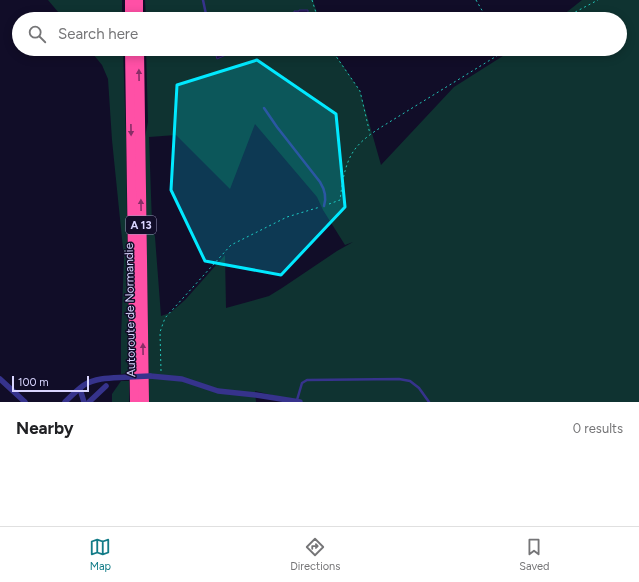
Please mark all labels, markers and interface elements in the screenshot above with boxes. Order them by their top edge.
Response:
search box [12,12,627,56]
icon: search [26,23,48,45]
text: Search here [58,25,138,43]
one-way arrow [136,68,142,81]
one-way arrow [128,124,135,136]
one-way arrow [138,198,144,211]
road number: A 13 [126,216,156,234]
street label: Autoroute de Normandie [122,242,138,377]
one-way arrow [140,343,147,355]
scale bar [12,374,89,393]
text: 100 m [18,376,49,389]
text: Nearby [16,418,74,438]
text: 0 results [573,421,623,436]
tab: Map [89,536,111,573]
tab: Directions [290,536,340,573]
tab: Saved [519,536,550,573]

